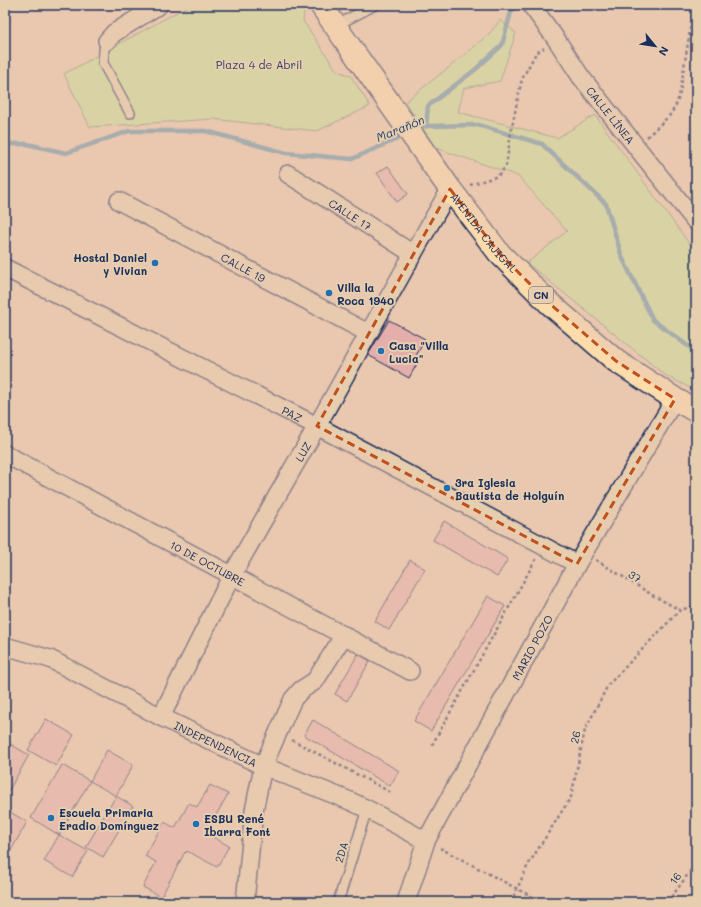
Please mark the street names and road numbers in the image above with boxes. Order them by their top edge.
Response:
street label: CALLE LÍNEA [584,83,639,147]
street label: AVENIDA CAJIGAL [448,189,522,276]
street label: CALLE 17 [326,195,375,233]
street label: CALLE 19 [219,249,269,285]
road number: CN [529,287,553,303]
street label: PAZ [280,402,305,425]
street label: LUZ [291,438,314,464]
street label: 10 DE OCTUBRE [168,536,248,589]
street label: 37 [626,566,644,586]
street label: MARIO POZO [508,612,556,682]
street label: INDEPENDENCIA [172,717,260,770]
street label: 26 [566,729,584,745]
street label: 2DA [331,840,351,864]
street label: 16 [666,869,684,887]

